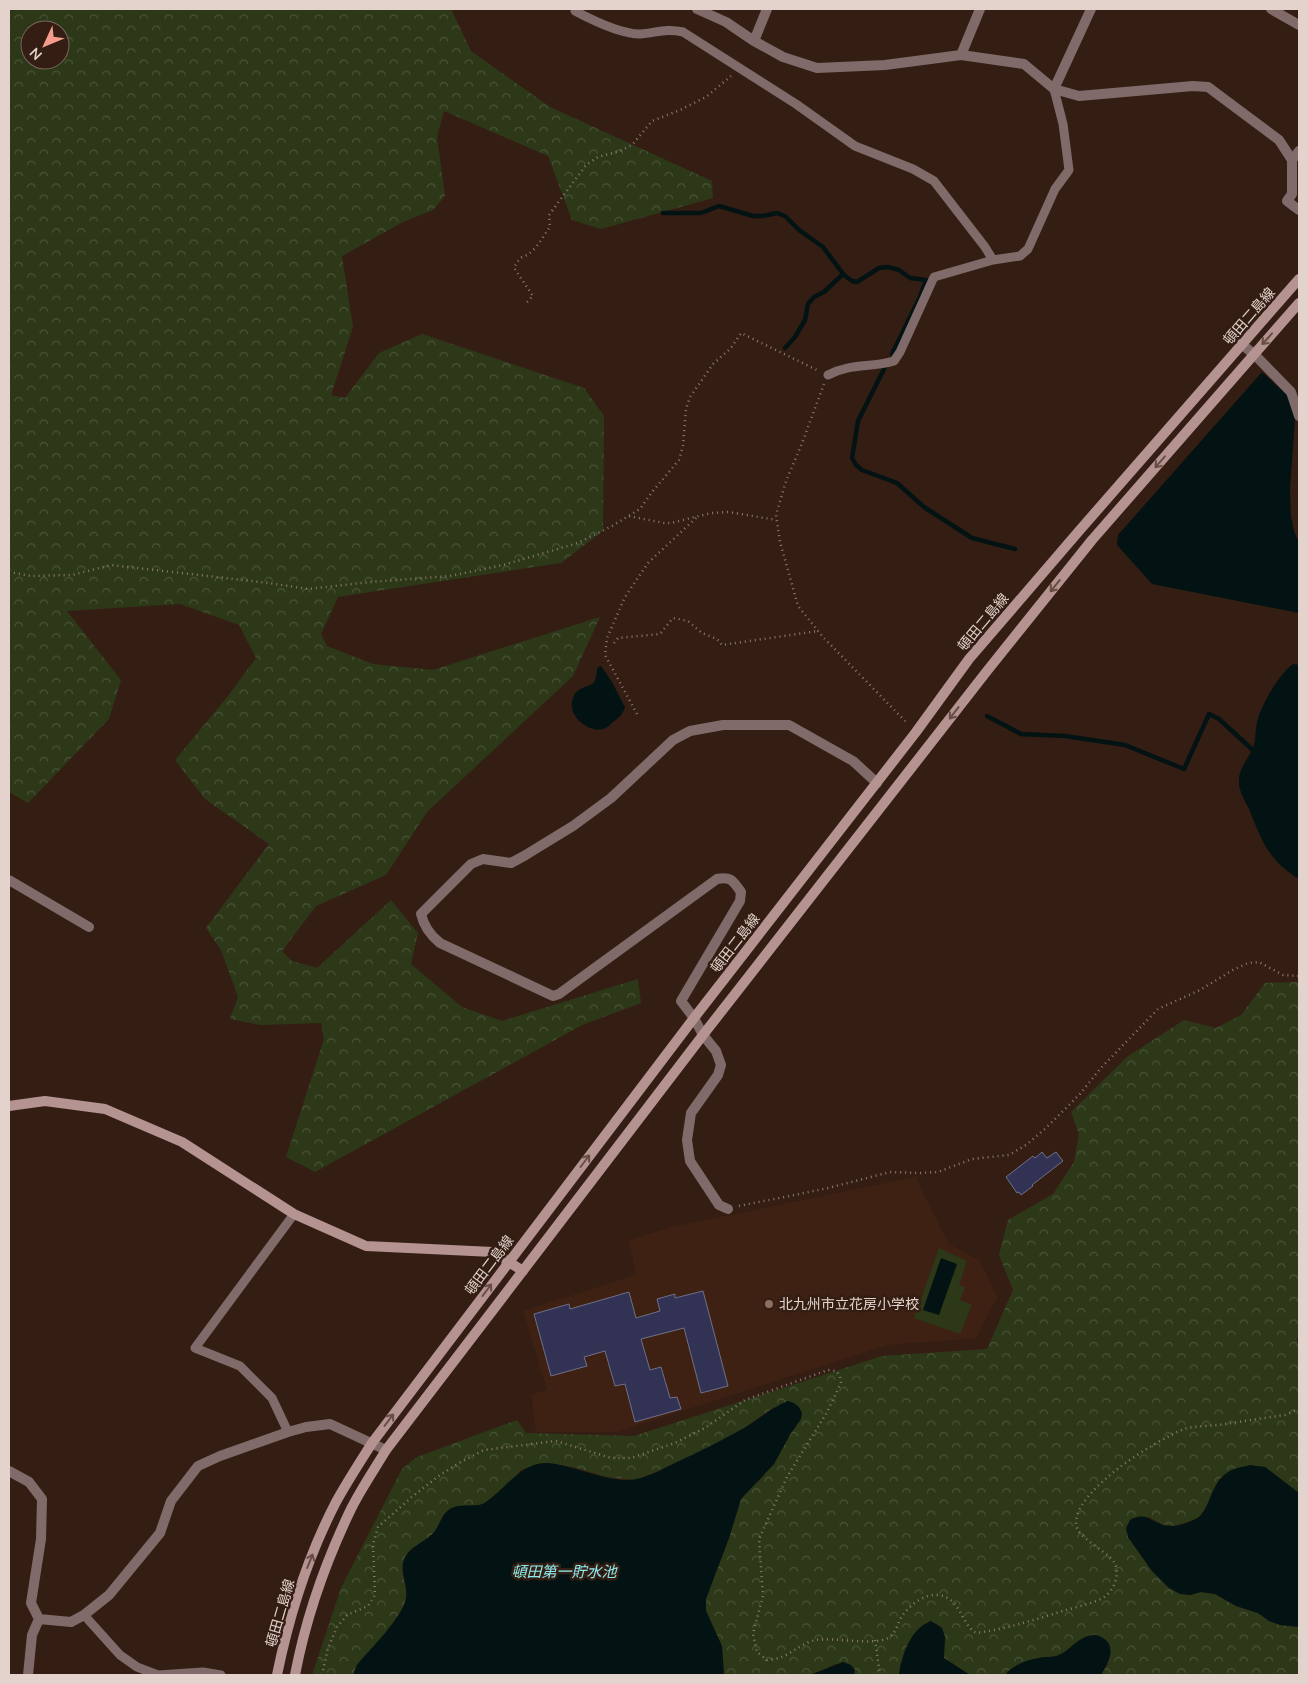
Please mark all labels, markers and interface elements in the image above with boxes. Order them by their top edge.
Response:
north arrow [20,20,70,70]
text: N [26,44,46,64]
street label: 頓田二島線 [1219,284,1279,348]
one-way arrow [1261,333,1273,346]
one-way arrow [1154,455,1166,468]
one-way arrow [1050,579,1061,592]
street label: 頓田二島線 [954,589,1012,655]
one-way arrow [949,706,959,720]
street label: 頓田二島線 [706,910,764,976]
one-way arrow [580,1155,591,1168]
street label: 頓田二島線 [461,1232,517,1298]
one-way arrow [482,1283,492,1297]
place label: 北九州市立花房小学校 [779,1295,919,1313]
marker: 北九州市立花房小学校 [763,1298,775,1310]
one-way arrow [384,1413,394,1427]
one-way arrow [306,1554,316,1569]
water label: 頓田第一貯水池 [511,1562,618,1581]
street label: 頓田二島線 [262,1577,298,1649]

